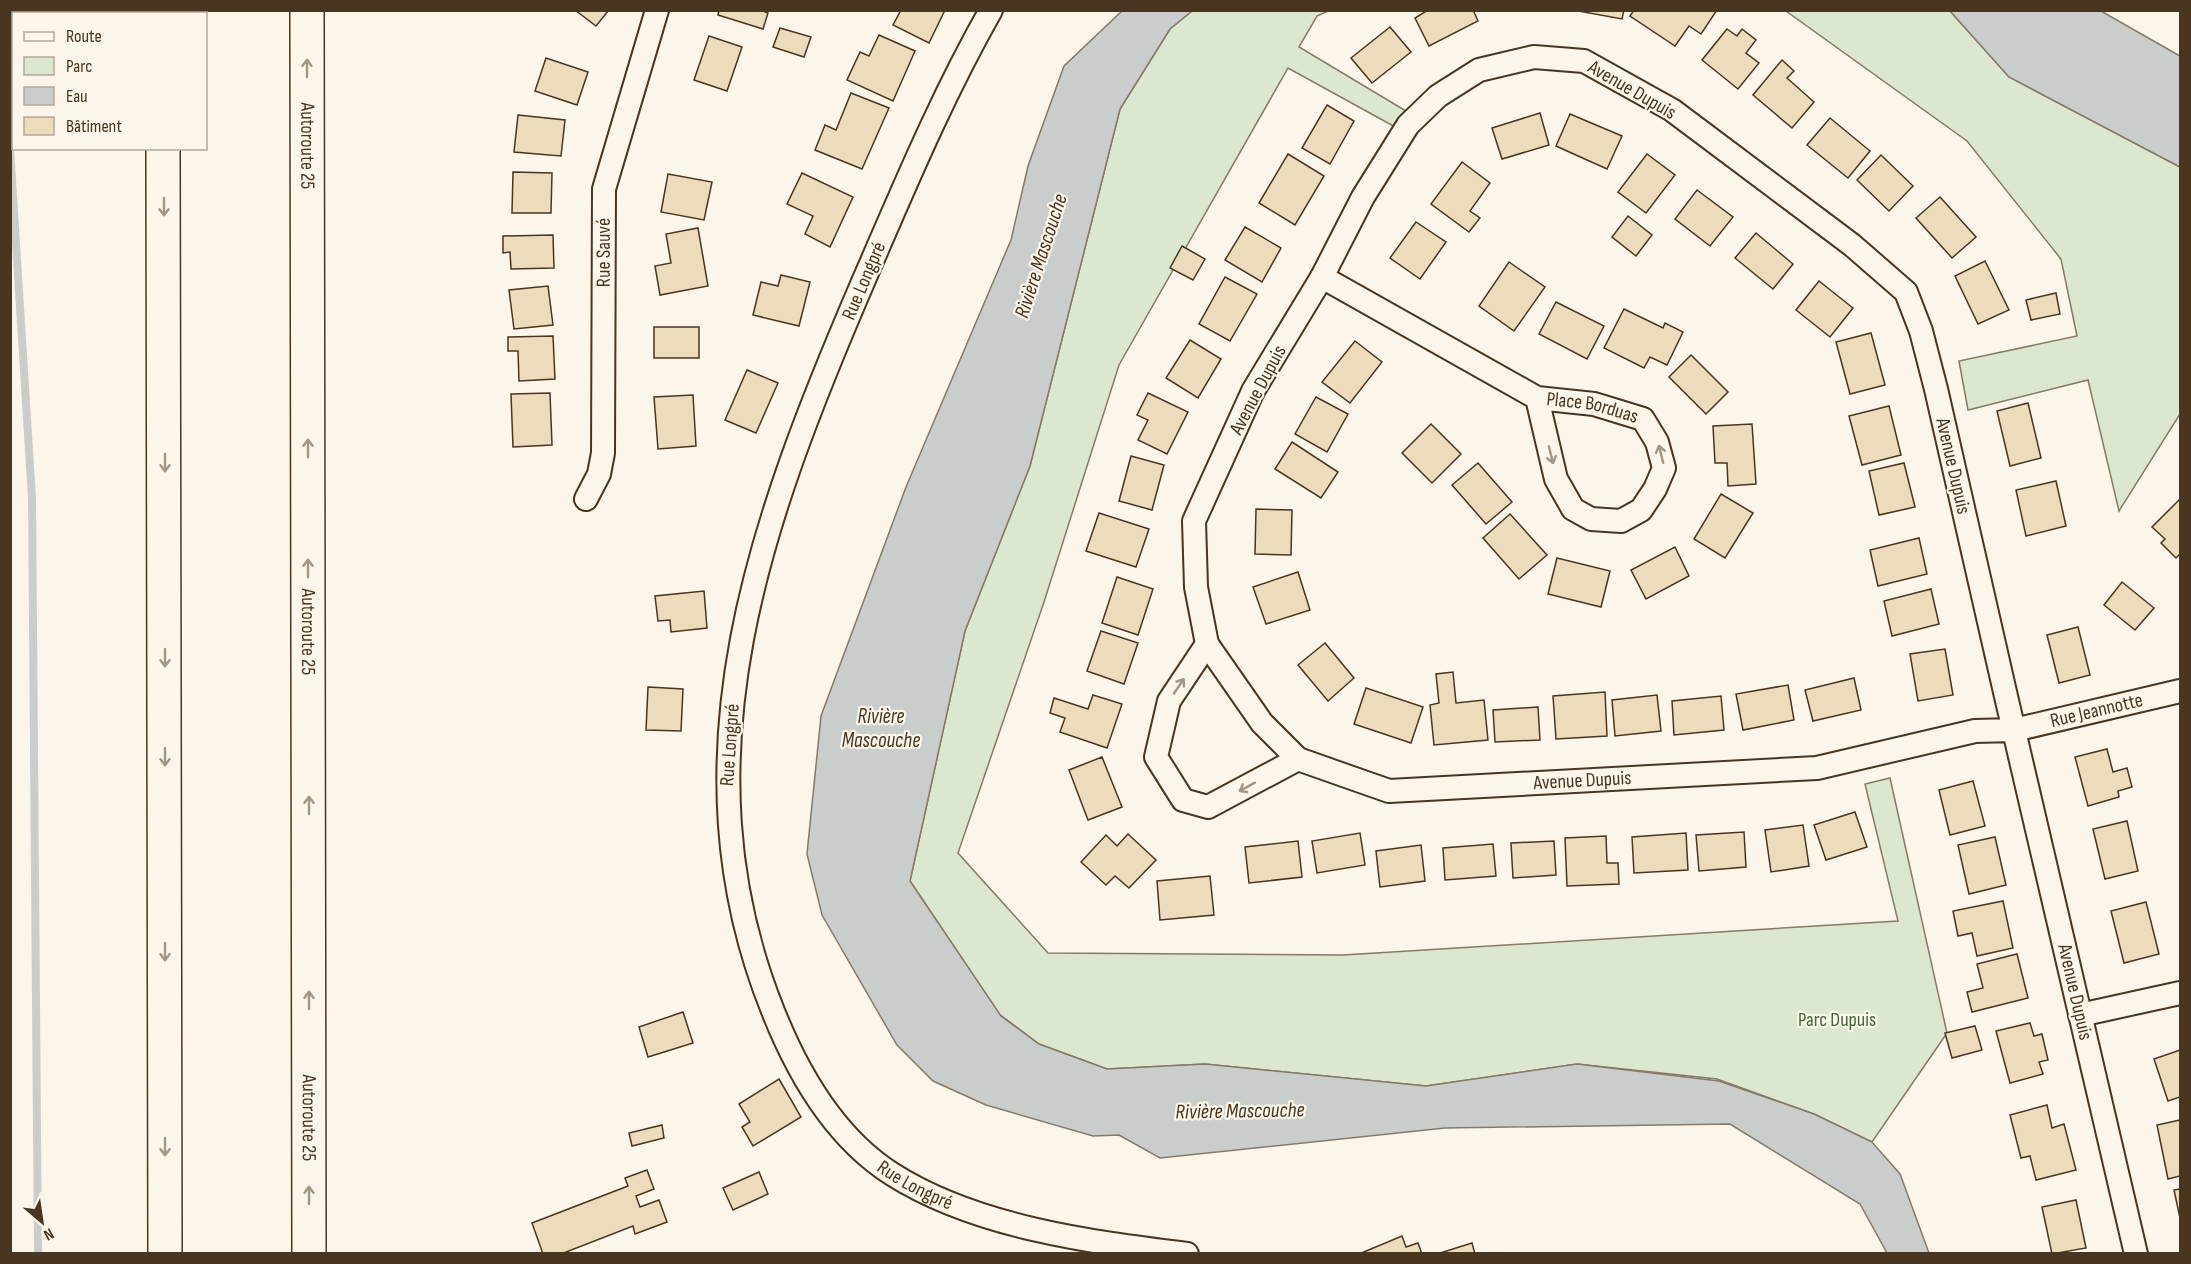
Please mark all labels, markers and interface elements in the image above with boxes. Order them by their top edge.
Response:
legend [12,12,207,150]
text: Route [66,26,102,47]
street label: Avenue Dupuis [1583,55,1680,125]
text: Parc [66,56,92,77]
one-way arrow [301,59,313,79]
text: Eau [66,86,88,107]
street label: Autoroute 25 [295,102,319,189]
text: Bâtiment [66,116,122,137]
water label: Rivière Mascouche [1009,191,1073,321]
one-way arrow [158,196,170,216]
street label: Rue Sauvé [592,218,616,287]
street label: Rue Longpré [837,238,891,324]
street label: Avenue Dupuis [1224,341,1292,440]
street label: Place Borduas [1545,387,1641,429]
street label: Avenue Dupuis [1930,415,1976,516]
one-way arrow [302,438,314,458]
one-way arrow [1545,445,1557,464]
one-way arrow [1654,445,1666,464]
one-way arrow [159,453,171,473]
one-way arrow [302,559,314,579]
street label: Autoroute 25 [296,588,320,675]
one-way arrow [159,648,171,668]
one-way arrow [1173,679,1185,695]
street label: Rue Jeannotte [2048,688,2145,733]
street label: Rue Longpré [715,703,745,787]
water label: Rivière Mascouche [842,704,920,753]
one-way arrow [159,747,171,767]
street label: Avenue Dupuis [1532,766,1632,795]
one-way arrow [1238,782,1256,793]
one-way arrow [303,796,315,816]
street label: Avenue Dupuis [2052,941,2098,1042]
one-way arrow [159,942,171,962]
one-way arrow [303,991,315,1011]
park label: Parc Dupuis [1798,1008,1876,1032]
street label: Autoroute 25 [297,1074,321,1161]
water label: Rivière Mascouche [1175,1097,1305,1125]
one-way arrow [159,1137,171,1157]
street label: Rue Longpré [872,1155,956,1215]
one-way arrow [303,1186,315,1206]
north arrow [12,1192,72,1252]
text: N [40,1223,57,1244]

